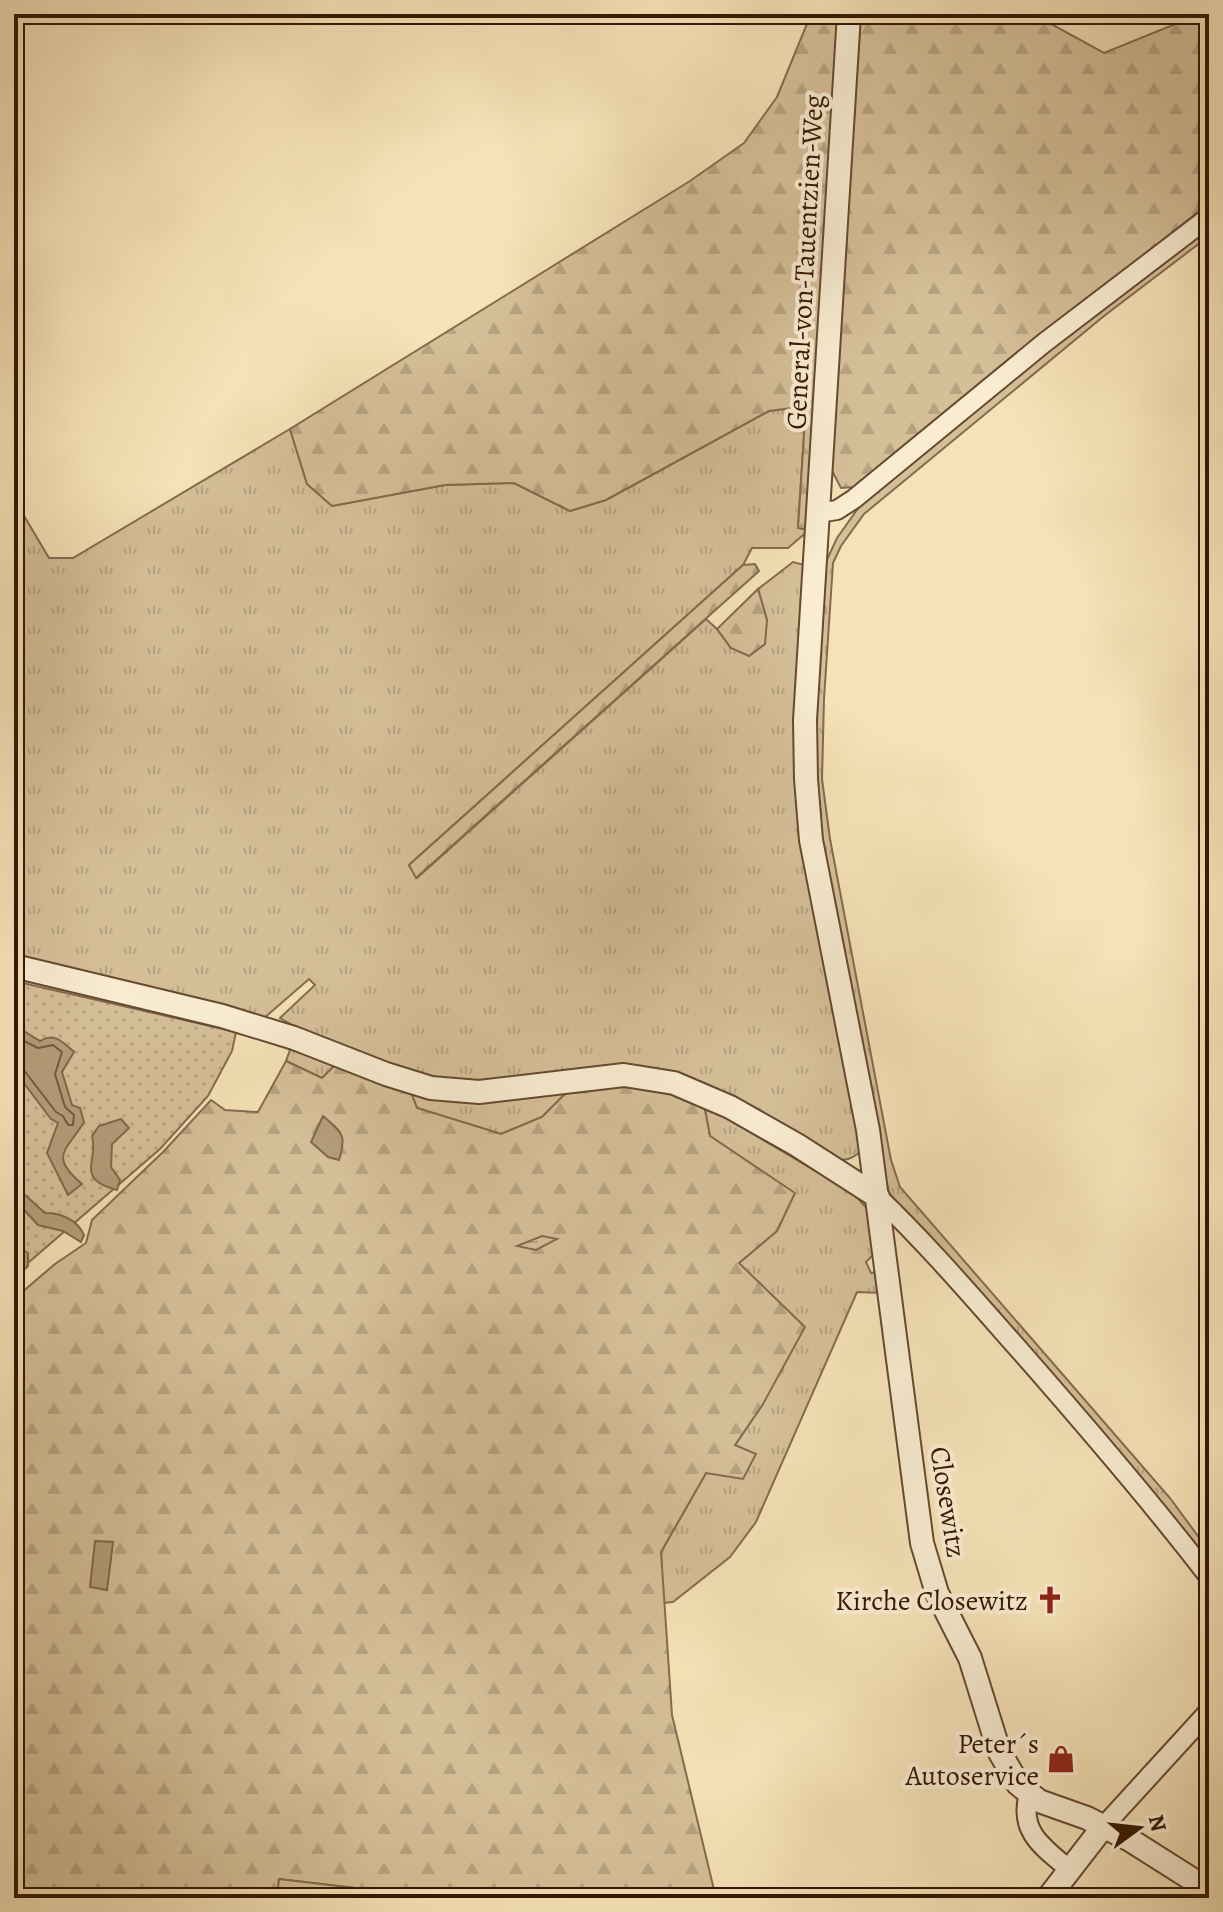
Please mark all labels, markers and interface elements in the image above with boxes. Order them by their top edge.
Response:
street label: General-von-Tauentzien-Weg [777,94,833,431]
street label: Closewitz [920,1444,976,1560]
place label: Kirche Closewitz [835,1582,1028,1620]
church icon: Kirche Closewitz [1035,1585,1065,1615]
place label: Peter´s Autoservice [905,1725,1039,1795]
shop icon: Peter´s Autoservice [1046,1744,1076,1774]
north arrow [1099,1788,1179,1868]
text: N [1141,1811,1174,1835]

